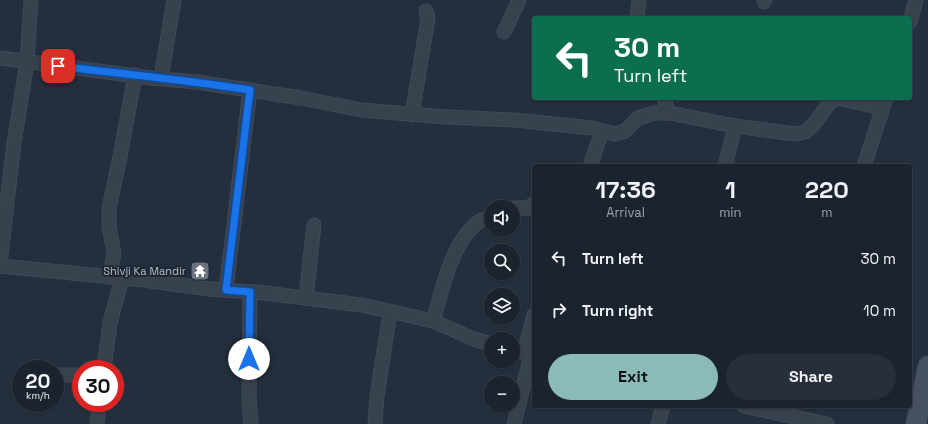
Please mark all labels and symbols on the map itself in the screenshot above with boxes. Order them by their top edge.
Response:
pin [41,49,75,83]
temple icon: Shivji Ka Mandir [189,260,211,282]
place label: Shivji Ka Mandir [103,264,186,278]
position arrow [228,338,270,380]
speed limit sign: 30 [72,360,124,412]

